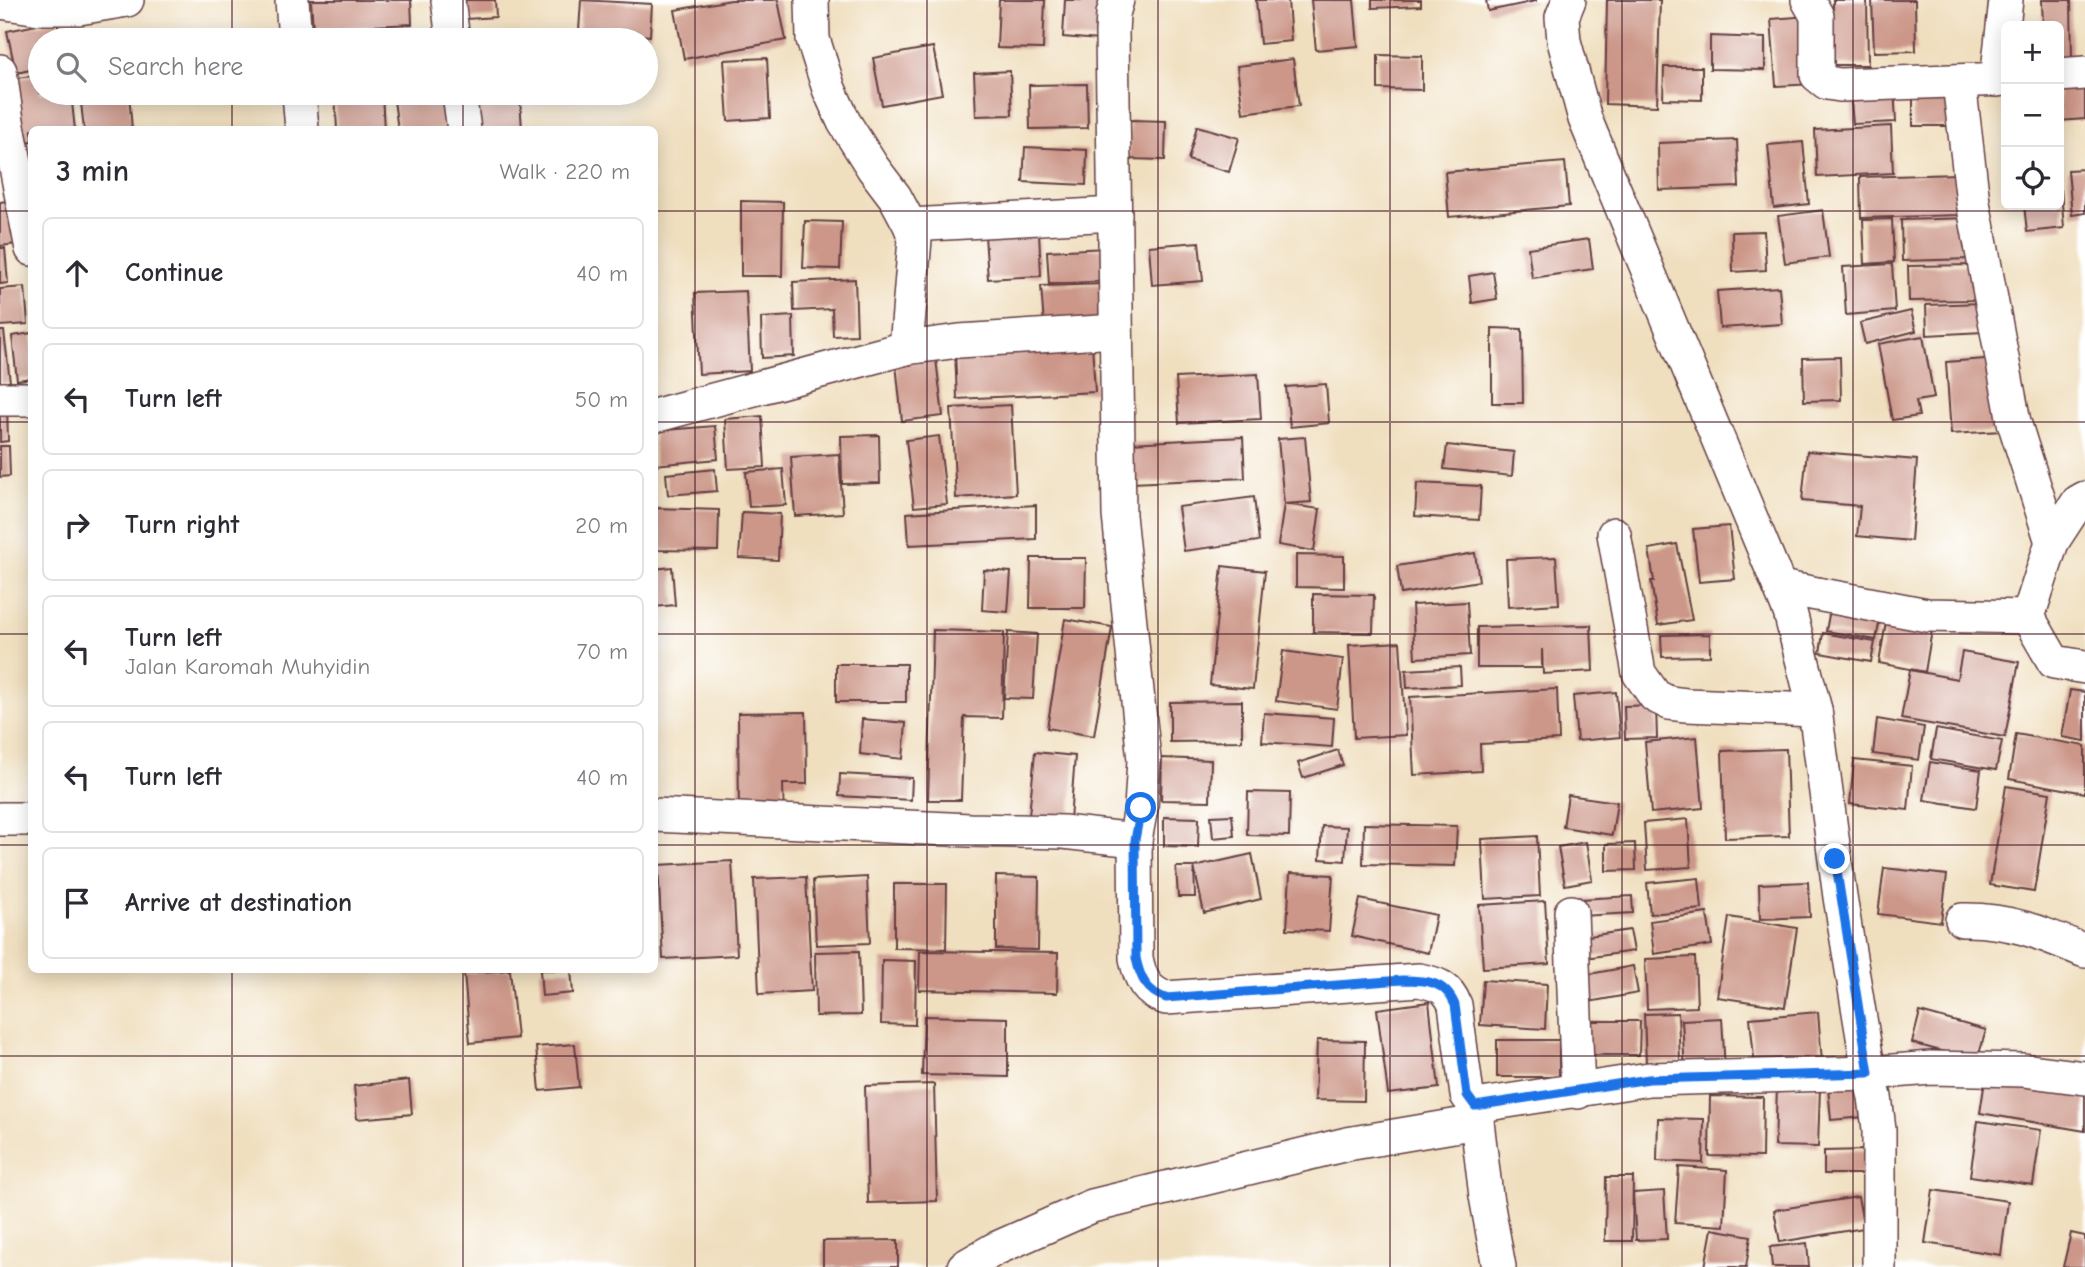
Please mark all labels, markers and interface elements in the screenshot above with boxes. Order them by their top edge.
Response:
map controls [2001,21,2064,210]
button: + [2001,21,2064,84]
search box [28,28,658,105]
icon: search [52,48,90,86]
text: Search here [108,52,243,82]
button: − [2001,84,2064,147]
button: locate [2001,147,2064,210]
text: 3 min [56,154,129,189]
text: Walk · 220 m [499,158,630,185]
icon: ahead [58,254,96,292]
text: Continue [125,258,223,288]
text: 40 m [576,260,628,287]
icon: left [58,380,96,418]
text: Turn left [125,384,222,414]
text: 50 m [575,386,628,413]
icon: right [58,506,96,544]
text: Turn right [125,510,239,540]
text: 20 m [575,512,628,539]
text: Turn left [125,623,222,653]
icon: left [58,632,96,670]
text: 70 m [576,638,628,665]
text: Jalan Karomah Muhyidin [125,653,370,680]
icon: left [58,758,96,796]
text: Turn left [125,762,222,792]
text: 40 m [576,764,628,791]
route start [1125,792,1156,823]
route end [1819,843,1850,874]
icon: arrive [58,884,96,922]
text: Arrive at destination [125,888,352,918]

